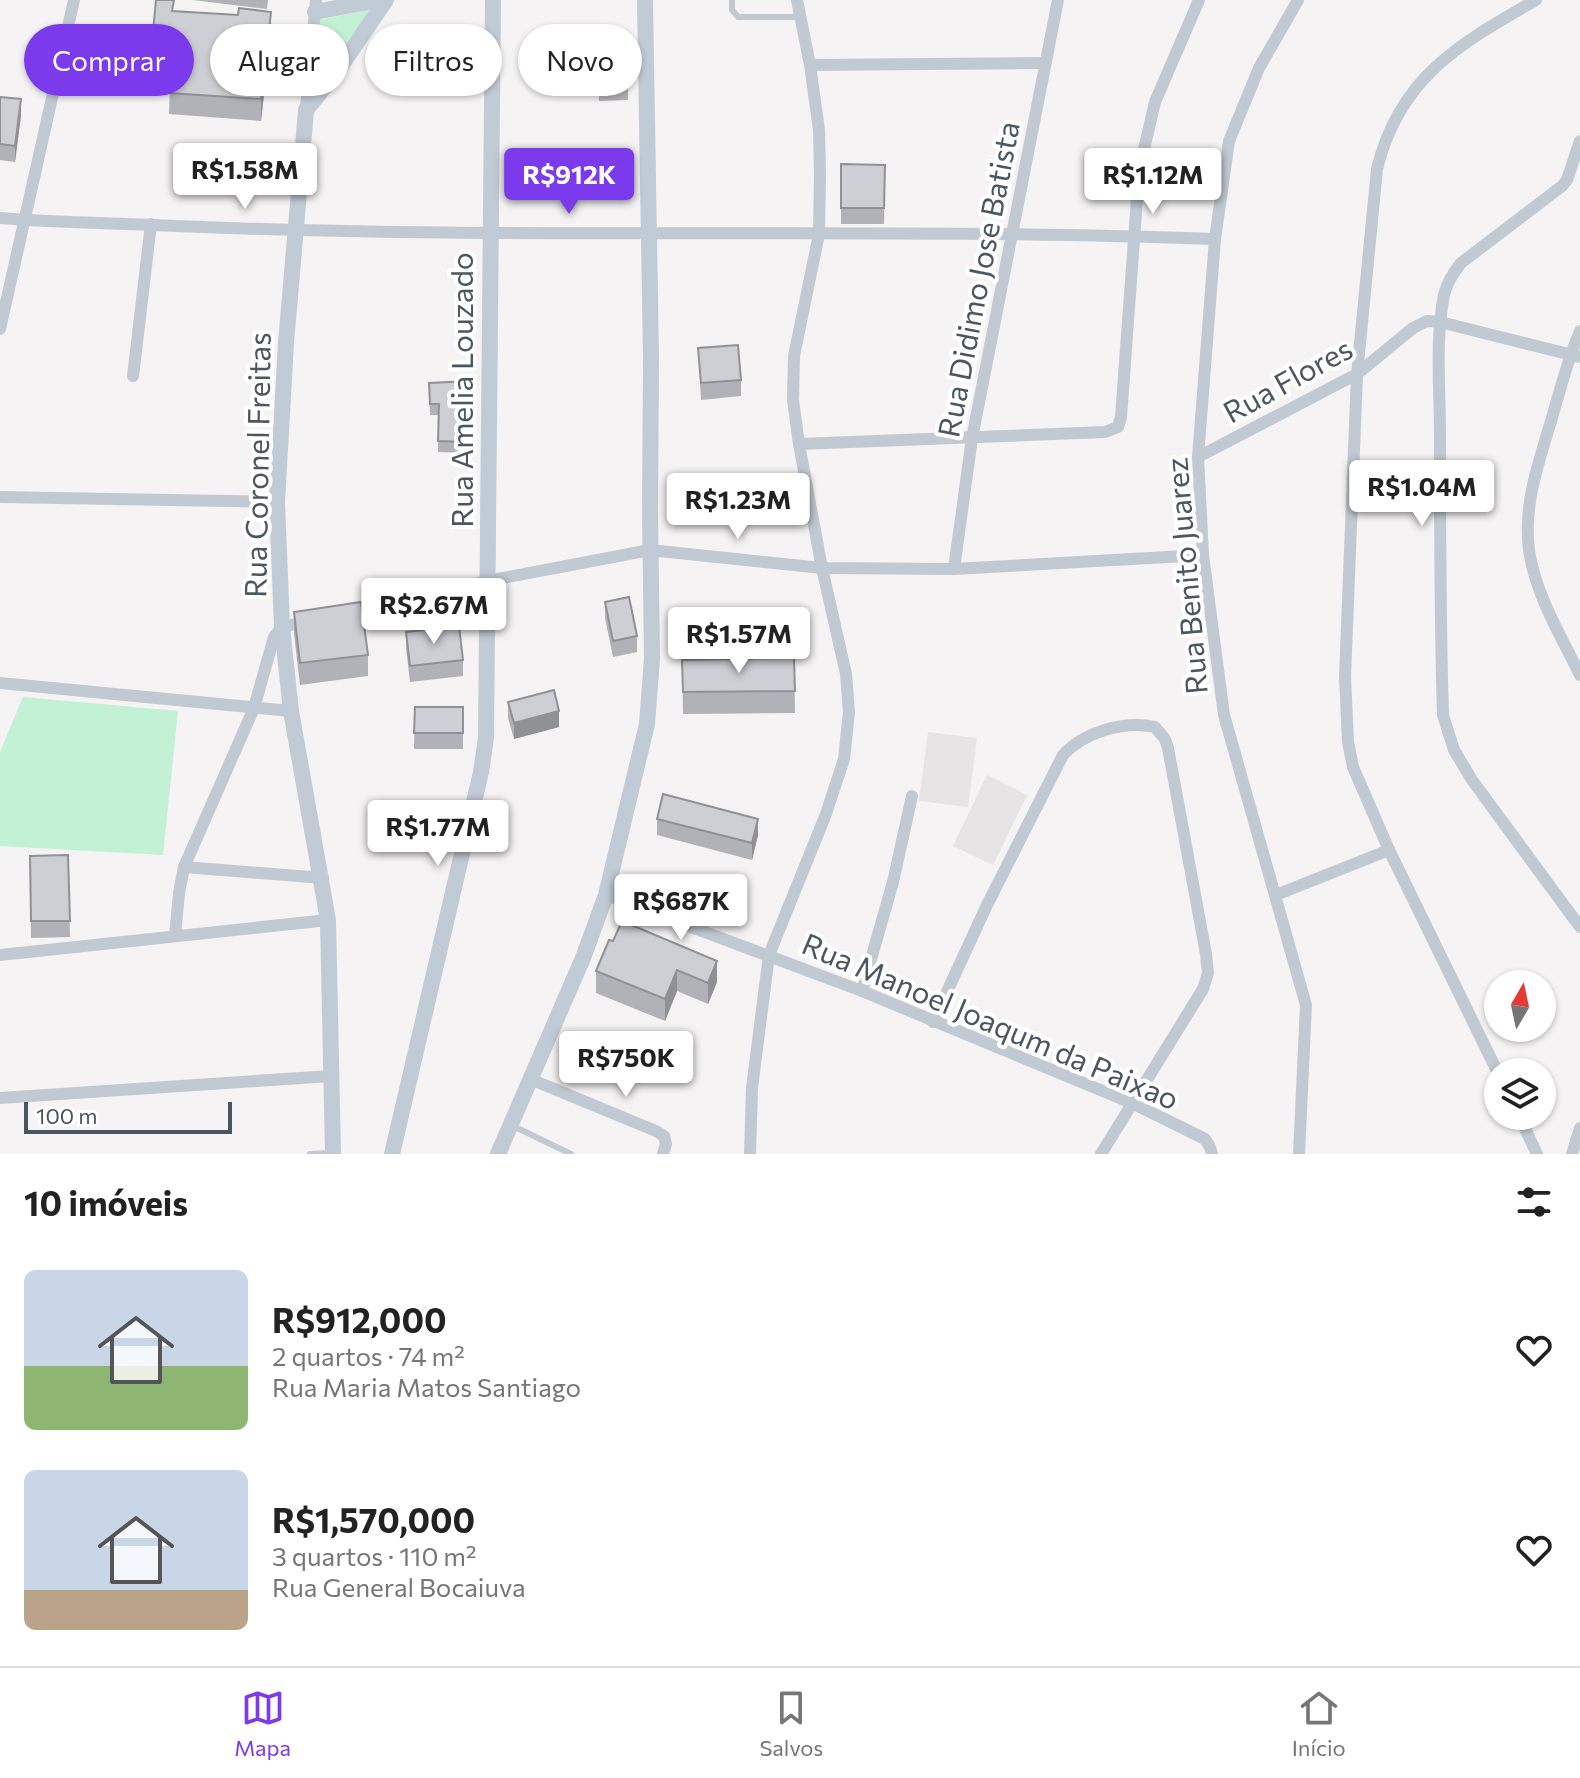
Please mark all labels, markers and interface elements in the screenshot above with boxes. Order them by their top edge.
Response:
chip: Comprar [24,24,194,96]
chip: Alugar [210,24,349,96]
chip: Filtros [365,24,502,96]
chip: Novo [518,24,642,96]
street label: Rua Didimo Jose Batista [928,118,1026,440]
pin: R$1.58M [171,143,319,211]
pin: R$912K [504,148,634,216]
pin: R$1.12M [1079,148,1227,216]
text: R$1.58M [191,153,299,184]
text: R$912K [522,158,616,189]
text: R$1.12M [1102,158,1204,189]
street label: Rua Amelia Louzado [442,252,479,528]
street label: Rua Flores [1216,328,1358,430]
street label: Rua Coronel Freitas [235,332,277,598]
street label: Rua Benito Juarez [1156,456,1214,696]
pin: R$1.04M [1348,460,1496,528]
text: R$1.04M [1367,470,1477,501]
pin: R$1.23M [664,473,812,541]
text: R$1.23M [685,483,791,514]
pin: R$2.67M [360,578,508,646]
text: R$2.67M [379,588,489,619]
pin: R$1.57M [665,607,813,675]
text: R$1.57M [686,617,792,648]
pin: R$1.77M [364,800,512,868]
text: R$1.77M [386,810,490,841]
pin: R$687K [616,874,746,942]
text: R$687K [632,884,730,915]
street label: Rua Manoel Joaqum da Paixao [797,924,1185,1116]
north arrow [1484,970,1556,1042]
map controls [1484,970,1556,1130]
pin: R$750K [561,1031,691,1099]
text: R$750K [577,1041,675,1072]
button: layers [1484,1058,1556,1130]
scale bar [24,1098,232,1134]
text: 100 m [36,1102,98,1129]
icon: filters [1512,1180,1556,1224]
text: 10 imóveis [24,1181,188,1223]
text: R$912,000 [272,1298,447,1340]
icon: home [88,1302,184,1398]
icon: heart [1512,1328,1556,1372]
text: 2 quartos · 74 m² [272,1340,465,1371]
text: Rua Maria Matos Santiago [272,1371,581,1402]
text: R$1,570,000 [272,1498,475,1540]
icon: home [88,1502,184,1598]
icon: heart [1512,1528,1556,1572]
text: 3 quartos · 110 m² [272,1540,477,1571]
text: Rua General Bocaiuva [272,1571,526,1602]
tab: Mapa [234,1686,291,1761]
tab: Salvos [759,1686,823,1761]
tab: Início [1292,1686,1346,1761]

